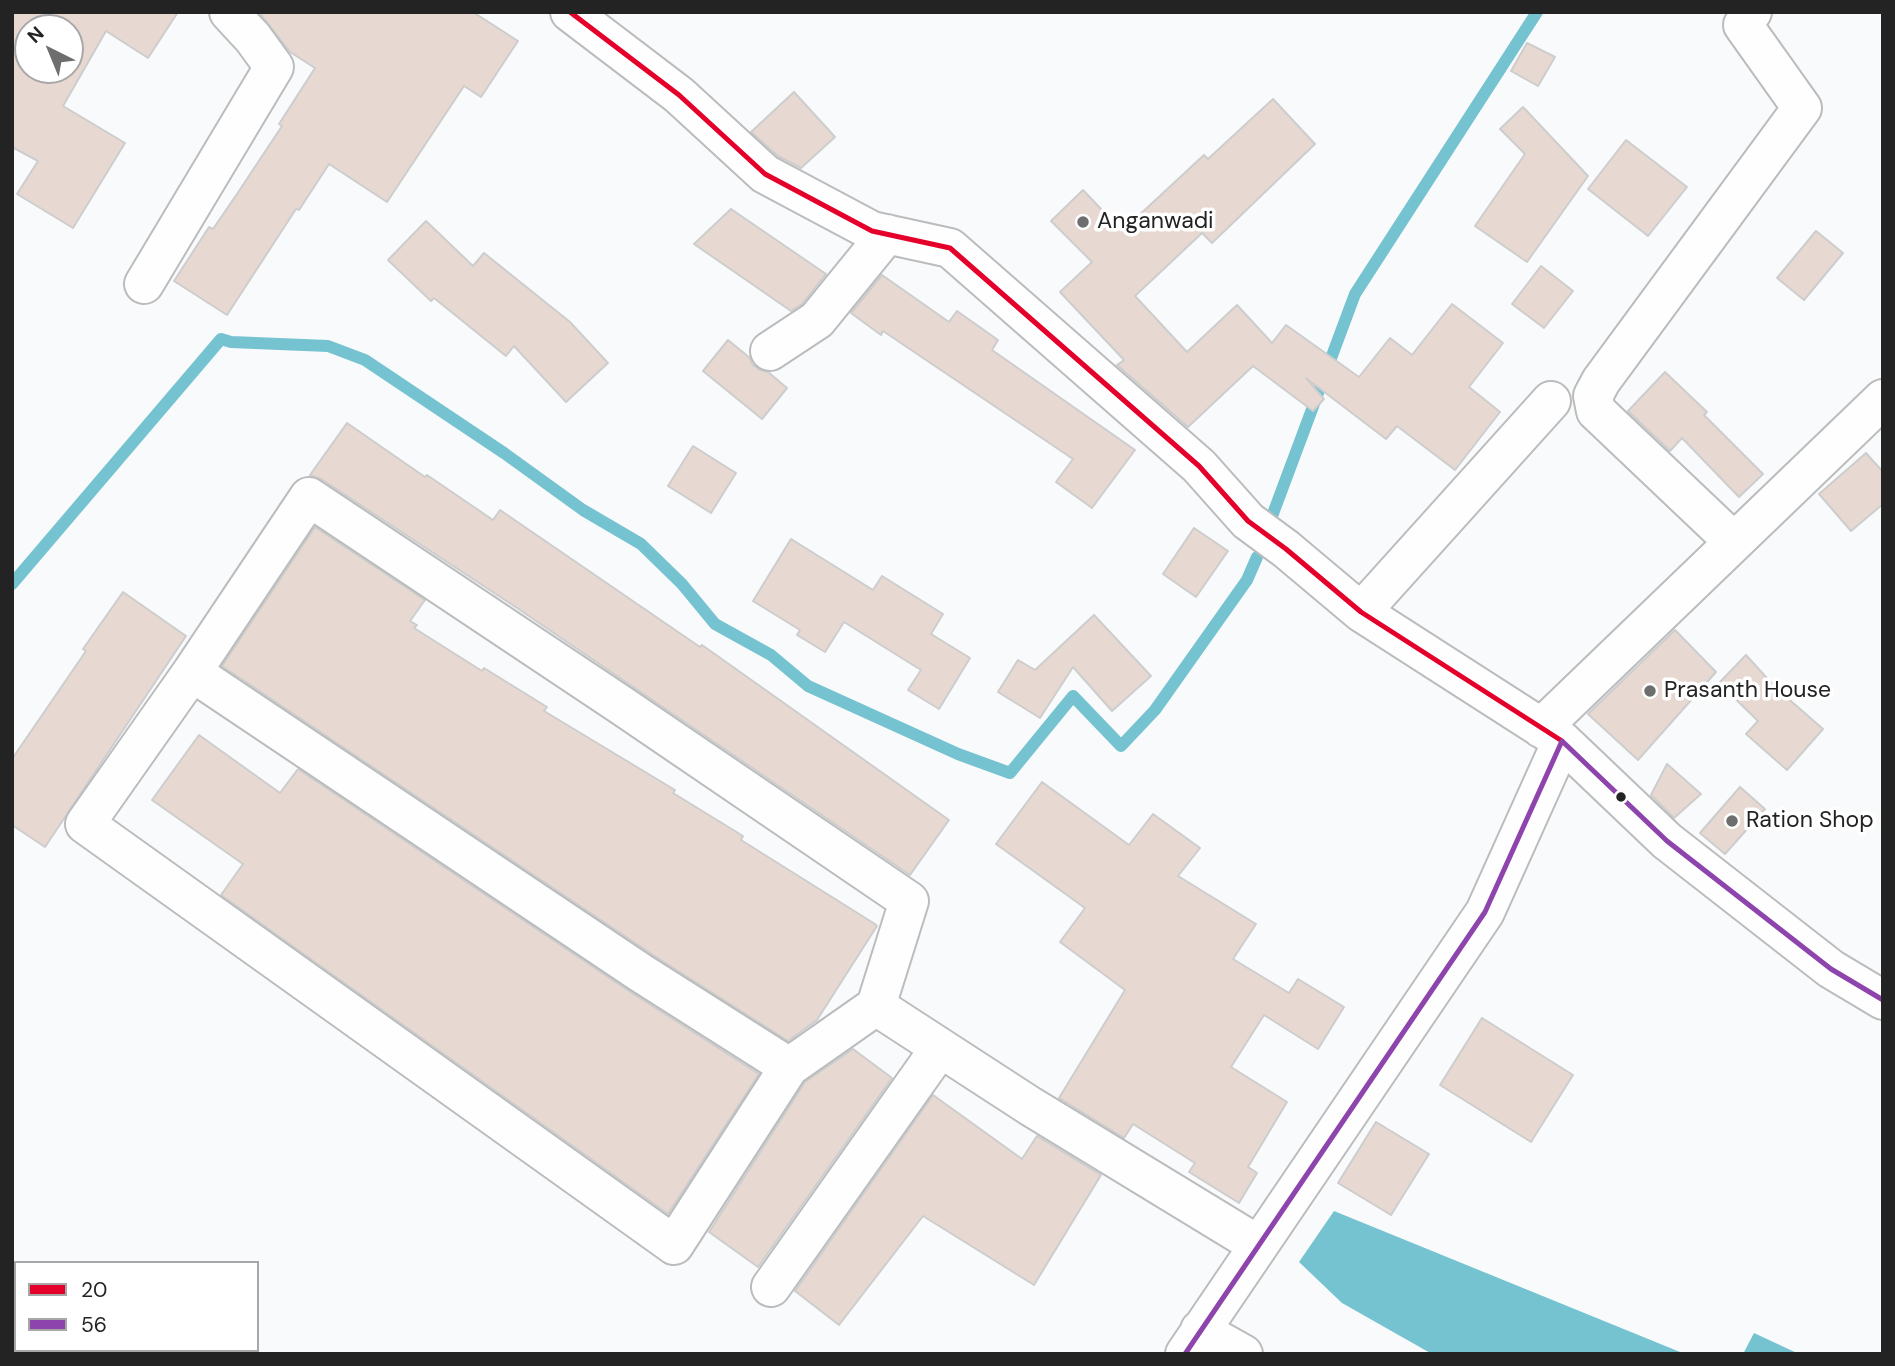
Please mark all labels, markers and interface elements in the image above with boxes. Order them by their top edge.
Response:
north arrow [14,14,84,84]
text: N [22,21,49,49]
place label: Anganwadi [1097,208,1214,236]
marker: Anganwadi [1075,214,1091,230]
place label: Prasanth House [1664,677,1831,705]
marker: Prasanth House [1642,683,1658,699]
unlabelled marker [1614,790,1628,804]
place label: Ration Shop [1746,807,1874,835]
marker: Ration Shop [1724,813,1740,829]
legend [14,1261,259,1352]
text: 20 [81,1276,107,1304]
text: 56 [81,1311,107,1339]

